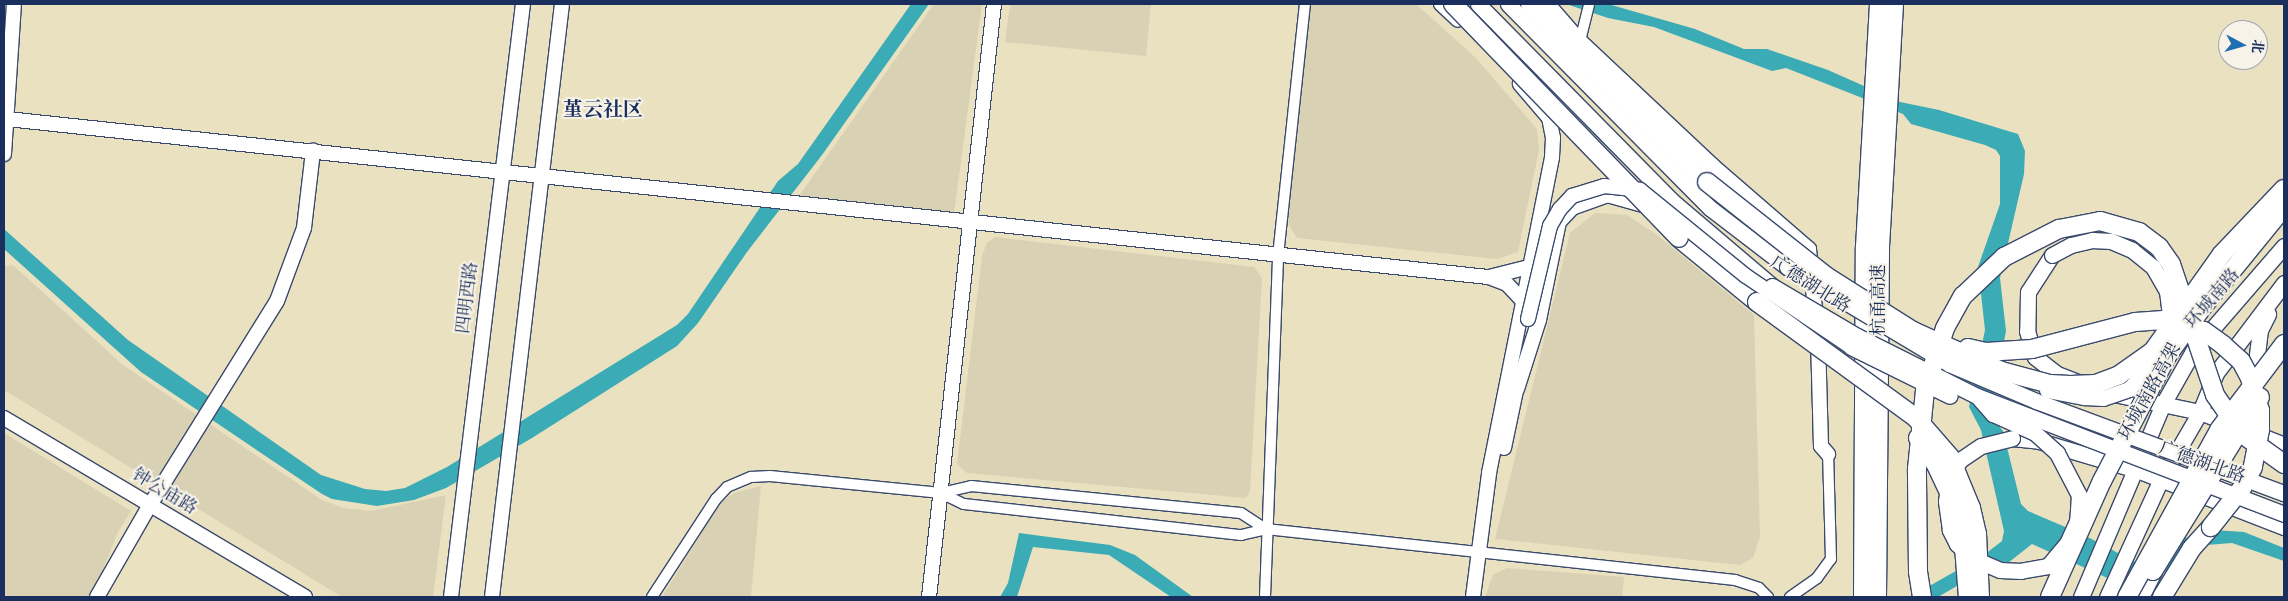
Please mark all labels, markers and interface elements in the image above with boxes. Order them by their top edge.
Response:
north arrow [2218,20,2268,70]
text: 北 [2248,39,2267,54]
district label: 堇云社区 [563,97,643,121]
street label: 广德湖北路 [1766,252,1854,318]
street label: 四明西路 [453,261,483,335]
street label: 杭甬高速 [1868,264,1890,336]
street label: 环城南路 [2181,265,2245,333]
street label: 环城南路高架 [2114,340,2186,444]
street label: 广德湖北路 [2156,437,2248,489]
street label: 钟公庙路 [128,464,200,520]

